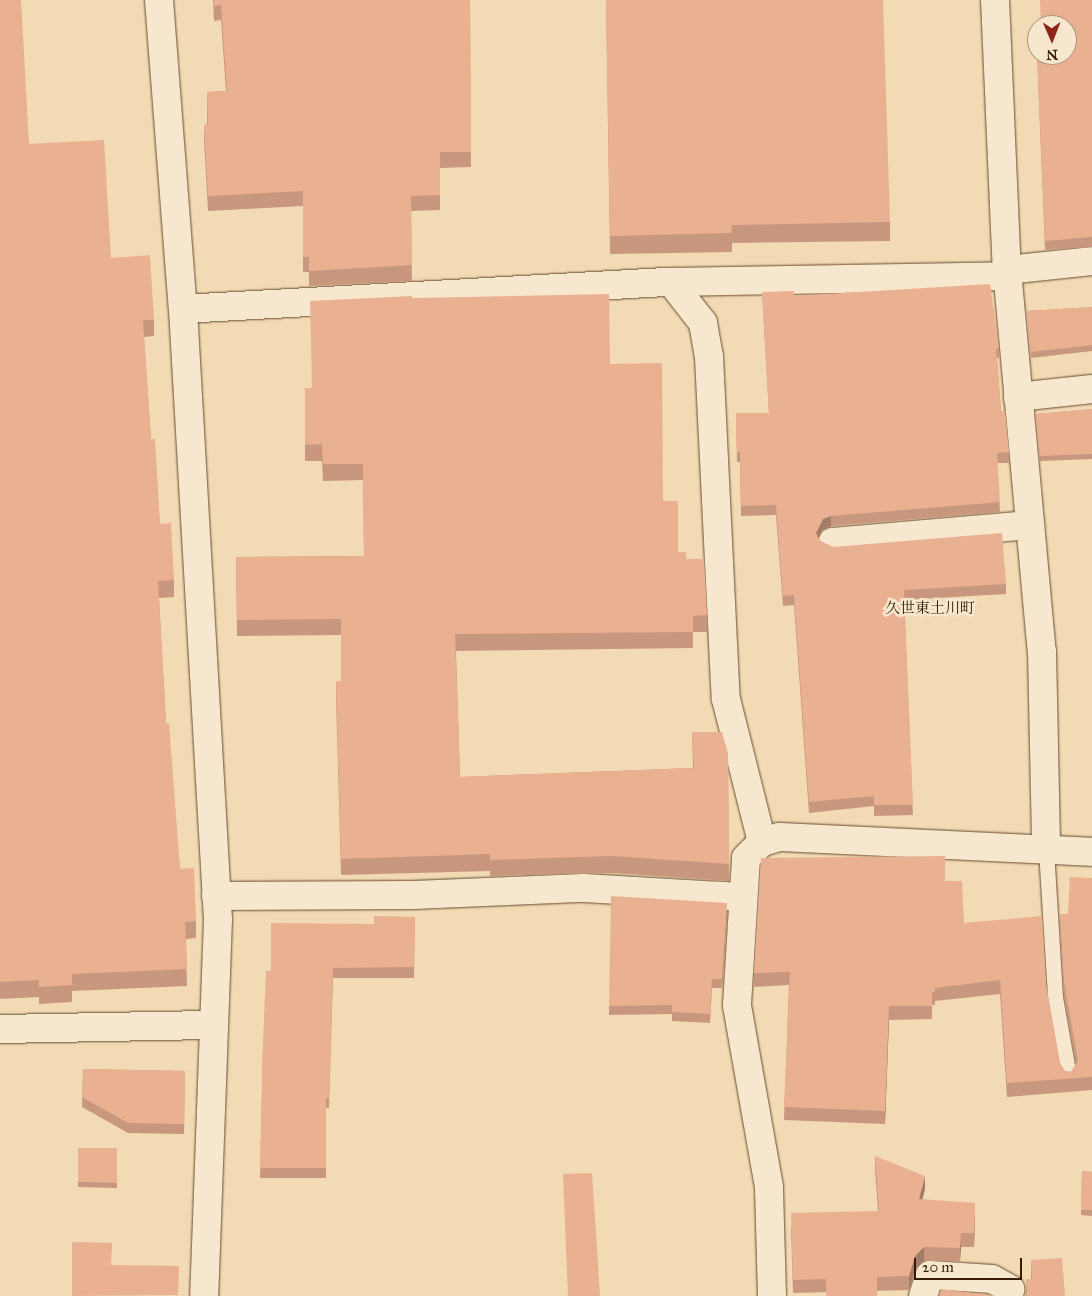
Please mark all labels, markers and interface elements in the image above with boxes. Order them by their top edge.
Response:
north arrow [1027,15,1077,65]
text: N [1046,46,1058,63]
district label: 久世東土川町 [885,600,975,618]
scale bar [917,1248,1024,1280]
text: 20 m [922,1258,954,1276]

